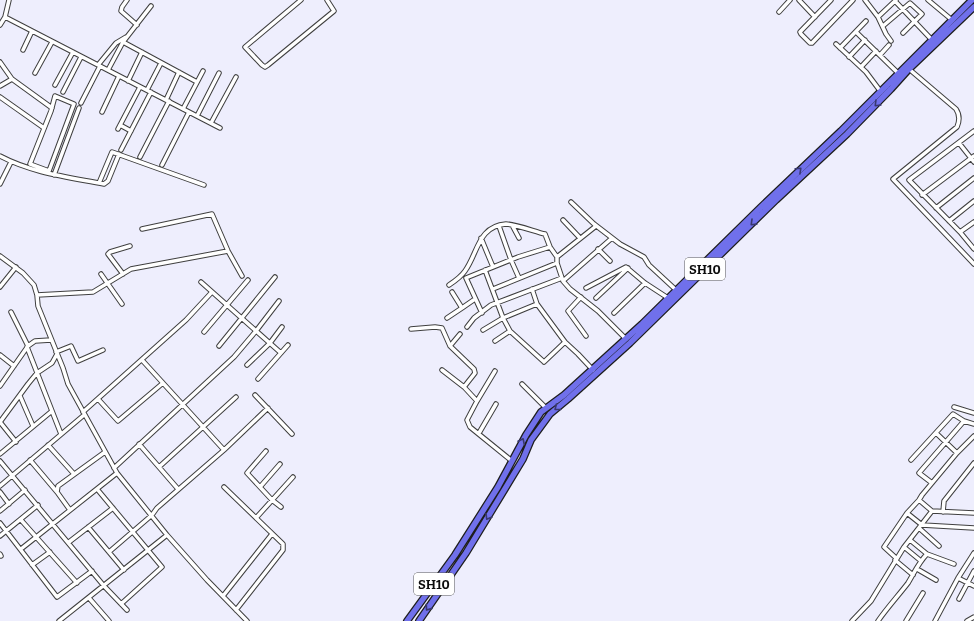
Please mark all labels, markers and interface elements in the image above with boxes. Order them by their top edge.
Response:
one-way arrow [874,99,882,107]
one-way arrow [794,167,802,175]
one-way arrow [750,218,758,226]
road number: SH10 [685,258,725,280]
one-way arrow [554,404,561,411]
one-way arrow [517,438,525,446]
one-way arrow [486,513,493,520]
road number: SH10 [414,573,454,595]
one-way arrow [425,604,433,611]

